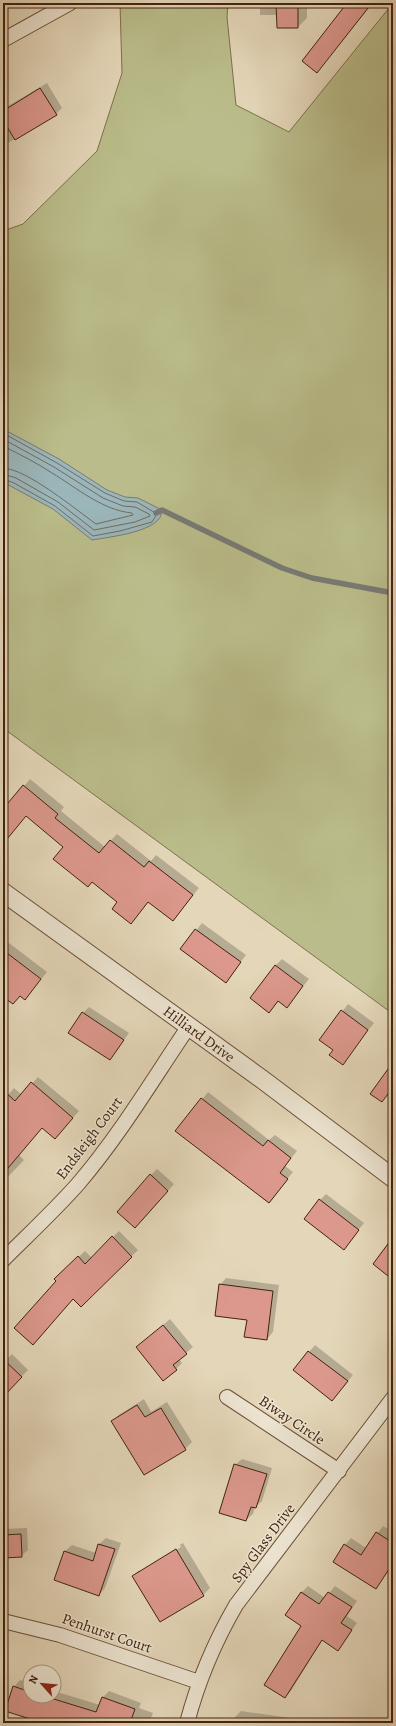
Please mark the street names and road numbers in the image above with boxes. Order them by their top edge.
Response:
street label: Hilliard Drive [159,1001,239,1067]
street label: Endsleigh Court [51,1092,127,1184]
street label: Biway Circle [255,1391,329,1450]
street label: Spy Glass Drive [227,1499,300,1587]
street label: Penhurst Court [59,1608,155,1658]

